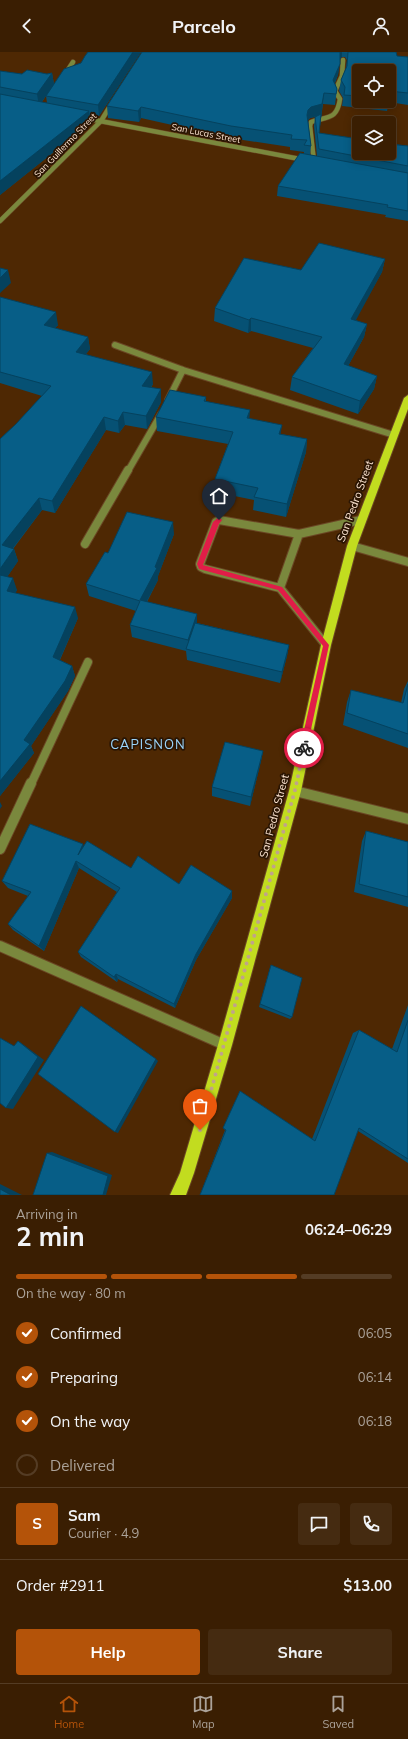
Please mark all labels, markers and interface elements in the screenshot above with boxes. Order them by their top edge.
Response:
icon: back [16,15,38,37]
text: Parcelo [172,15,236,38]
icon: person [370,15,392,37]
map controls [352,64,396,160]
button: locate [352,64,396,108]
street label: San Guillermo Street [31,111,99,179]
button: layers [352,116,396,160]
street label: San Lucas Street [171,121,241,145]
street label: San Pedro Street [334,458,376,544]
pin [202,479,236,520]
icon: home [208,485,230,507]
courier [284,728,324,768]
district label: CAPISNON [110,736,186,752]
icon: bike [293,737,315,759]
street label: San Pedro Street [256,773,292,859]
pin [183,1089,217,1130]
icon: bag [189,1095,211,1117]
text: Arriving in [16,1206,78,1222]
text: 2 min [16,1220,85,1253]
text: 06:24–06:29 [305,1220,392,1239]
text: On the way · 80 m [16,1285,126,1301]
icon: check [16,1322,38,1344]
text: Confirmed [50,1324,121,1343]
text: 06:05 [358,1325,392,1341]
icon: check [16,1366,38,1388]
text: Preparing [50,1368,118,1387]
text: 06:14 [358,1369,392,1385]
icon: check [16,1410,38,1432]
text: On the way [50,1412,130,1431]
text: 06:18 [358,1413,392,1429]
text: Delivered [50,1456,115,1475]
button: chat [298,1503,340,1545]
button: phone [350,1503,392,1545]
text: Sam [68,1506,100,1525]
text: S [32,1514,42,1533]
text: Courier · 4.9 [68,1525,139,1541]
text: Order #2911 [16,1576,104,1595]
text: $13.00 [343,1576,392,1595]
button: Help [16,1629,200,1675]
button: Share [208,1629,392,1675]
tab: Home [54,1693,84,1731]
tab: Map [192,1693,215,1731]
tab: Saved [322,1693,354,1731]

